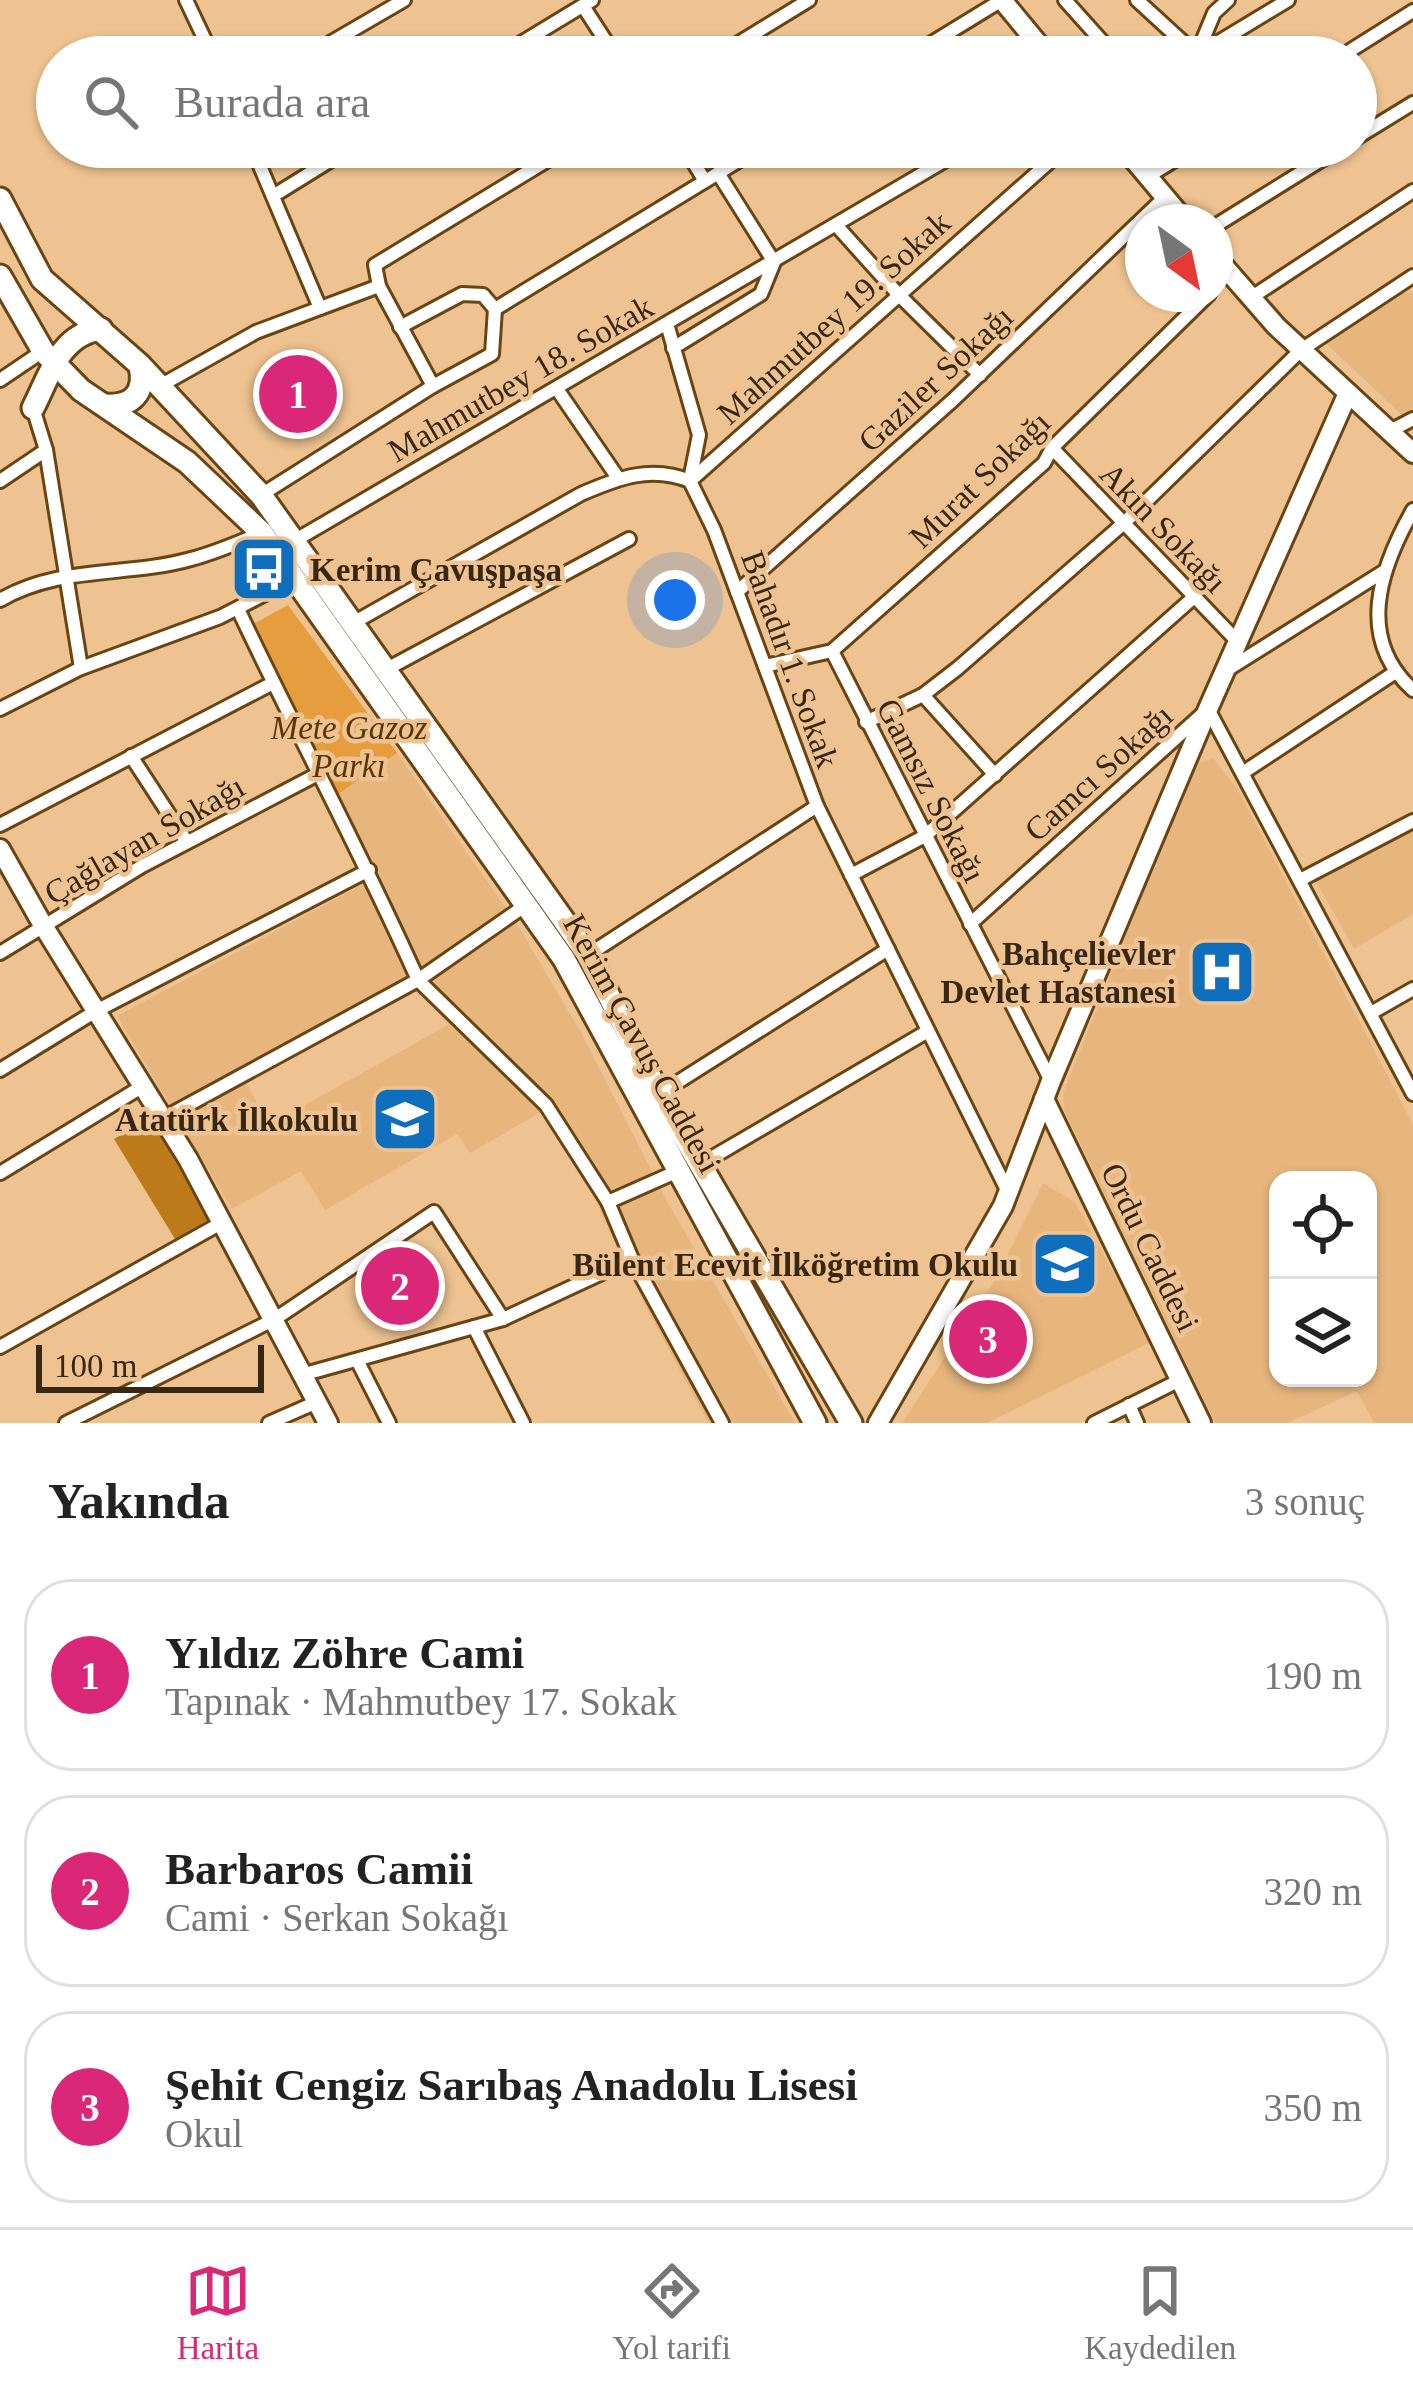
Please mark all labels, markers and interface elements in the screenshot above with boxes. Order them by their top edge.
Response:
search box [36,36,1377,168]
icon: search [78,69,144,135]
text: Burada ara [174,77,370,127]
street label: Mahmutbey 19. Sokak [710,204,957,431]
north arrow [1125,204,1233,312]
street label: Mahmutbey 18. Sokak [382,288,660,469]
street label: Gaziler Sokağı [851,298,1020,459]
pin: 1 [259,349,337,439]
street label: Murat Sokağı [902,404,1057,555]
street label: Akın Sokağı [1093,456,1234,600]
bus stop icon: Kerim Çavuşpaşa [229,534,299,604]
street label: Bahadır 1. Sokak [734,546,846,773]
place label: Kerim Çavuşpaşa [310,552,562,588]
your location [645,570,705,630]
street label: Gamsız Sokağı [870,693,993,888]
street label: Camcı Sokağı [1017,697,1180,848]
park label: Mete Gazoz Parkı [270,710,428,784]
street label: Çağlayan Sokağı [38,768,251,912]
street label: Kerim Çavuş Caddesi [556,908,728,1179]
place label: Bahçelievler Devlet Hastanesi [940,936,1176,1010]
hospital icon: Bahçelievler Devlet Hastanesi [1187,937,1257,1007]
school or university icon: Atatürk İlkokulu [370,1084,440,1154]
place label: Atatürk İlkokulu [115,1101,358,1138]
street label: Ordu Caddesi [1094,1158,1206,1337]
map controls [1269,1171,1377,1387]
button: locate [1269,1171,1377,1279]
school or university icon: Bülent Ecevit İlköğretim Okulu [1030,1229,1100,1299]
pin: 2 [361,1241,439,1331]
place label: Bülent Ecevit İlköğretim Okulu [572,1246,1018,1283]
button: layers [1269,1279,1377,1387]
pin: 3 [949,1294,1027,1384]
scale bar [36,1339,264,1392]
text: 100 m [54,1348,137,1384]
text: Yakında [48,1473,229,1529]
text: 3 sonuç [1245,1480,1365,1523]
text: Yıldız Zöhre Cami [165,1628,524,1678]
text: 1 [80,1654,100,1697]
text: 190 m [1263,1654,1362,1697]
text: Tapınak · Mahmutbey 17. Sokak [165,1680,677,1723]
text: Barbaros Camii [165,1844,473,1894]
text: 2 [80,1870,100,1913]
text: 320 m [1263,1870,1362,1913]
text: Cami · Serkan Sokağı [165,1896,508,1939]
text: Şehit Cengiz Sarıbaş Anadolu Lisesi [165,2060,858,2110]
text: 3 [80,2086,100,2129]
text: 350 m [1263,2086,1362,2129]
text: Okul [165,2112,243,2155]
tab: Harita [177,2258,259,2367]
tab: Yol tarifi [612,2258,731,2367]
tab: Kaydedilen [1084,2258,1236,2367]

